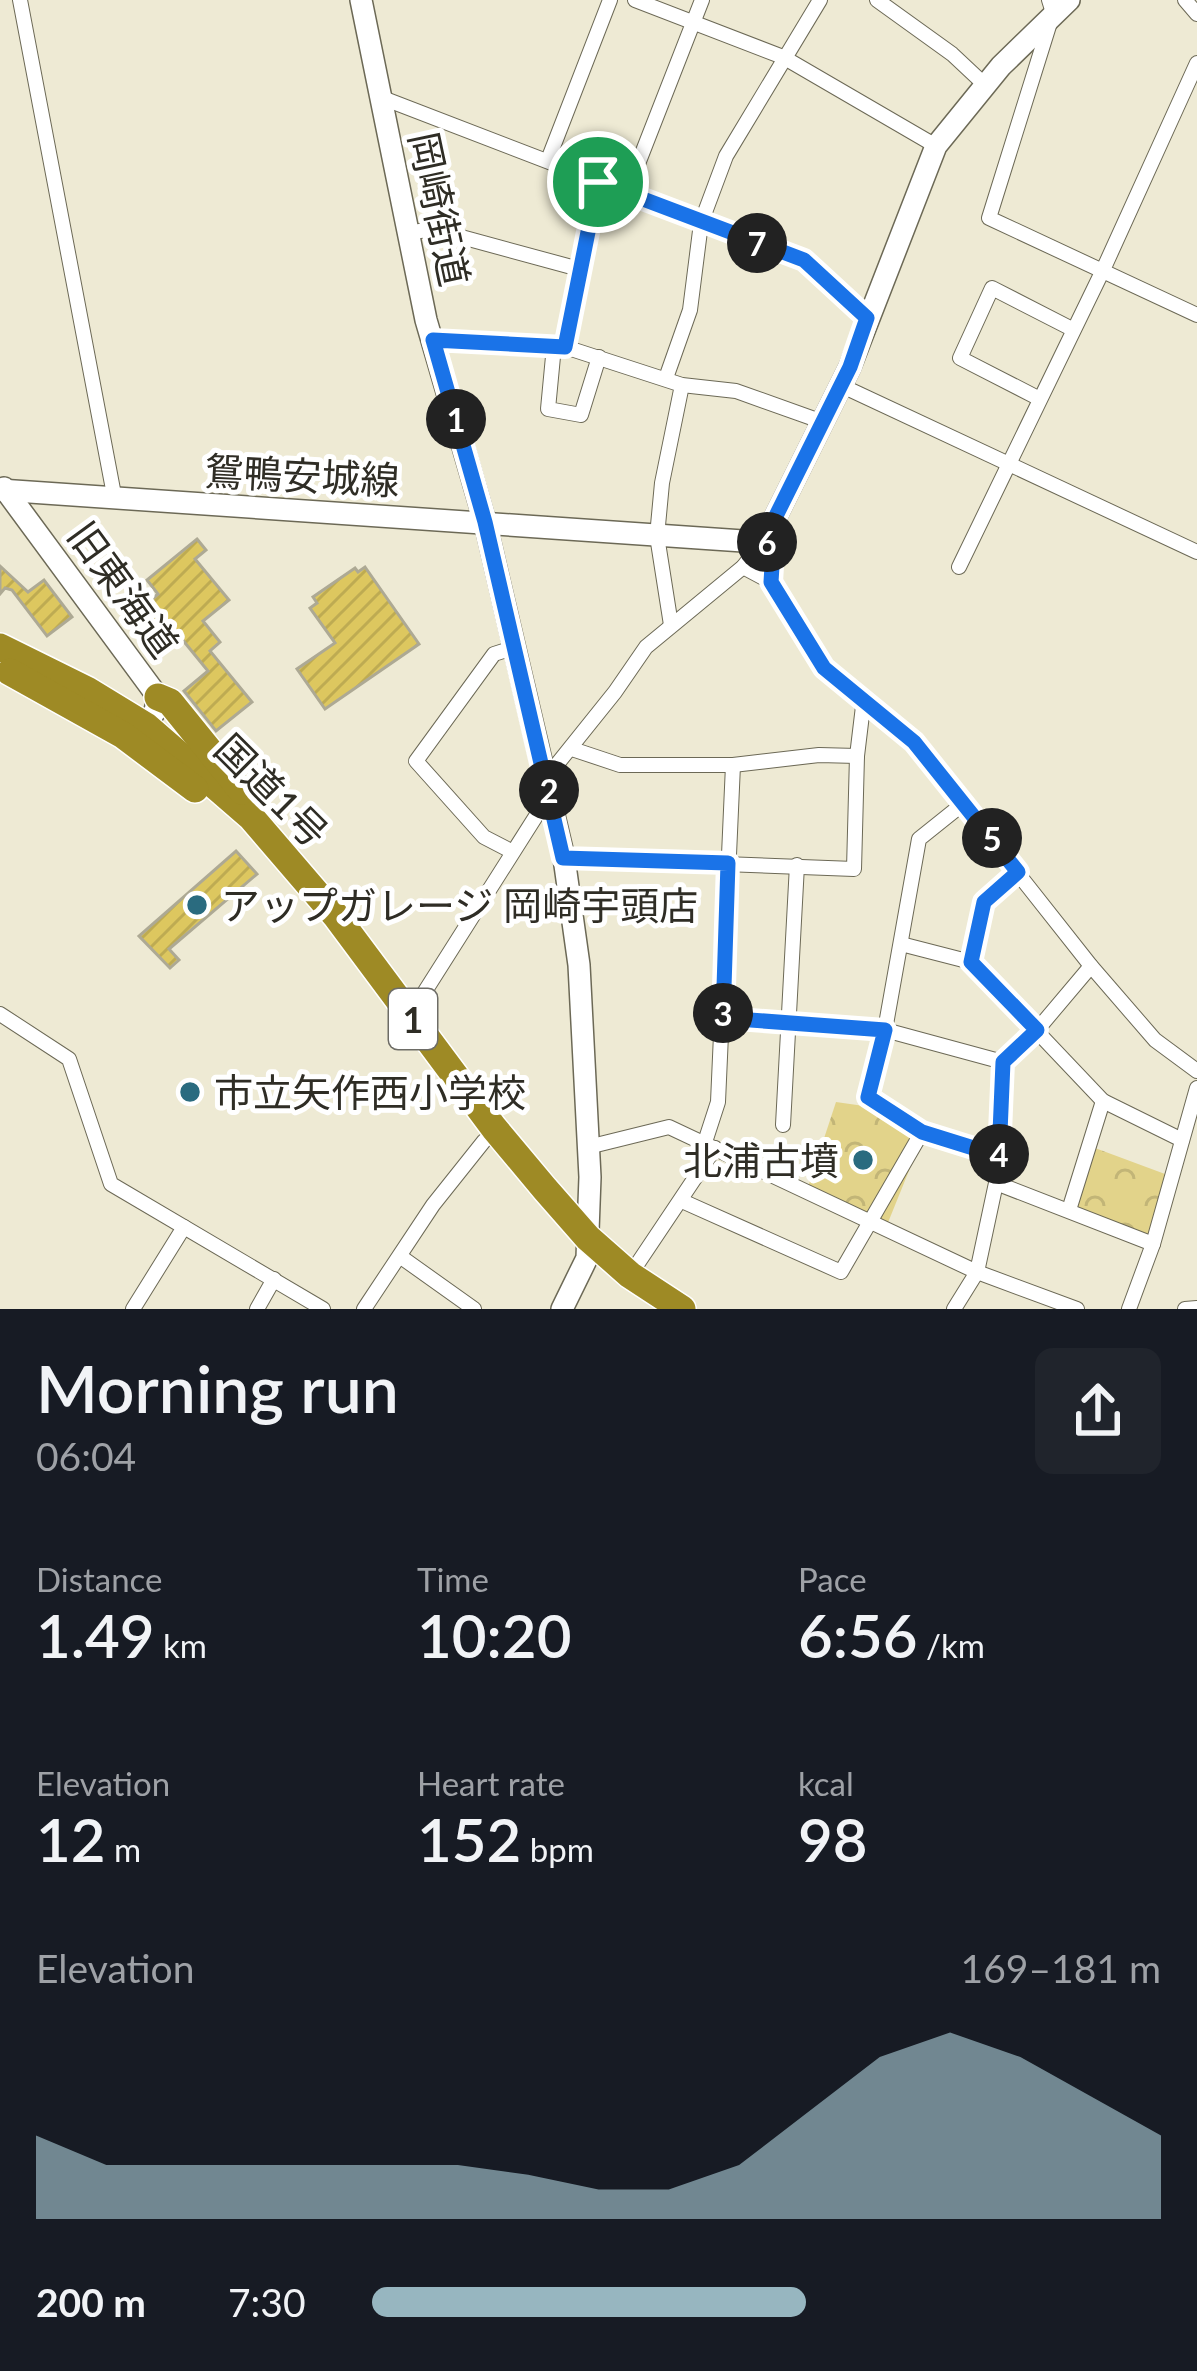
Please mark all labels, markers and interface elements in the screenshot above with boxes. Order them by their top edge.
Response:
street label: 岡崎街道 [401,128,479,290]
pin [547,131,649,233]
icon: arrive [565,149,631,215]
pin: 7 [727,213,787,273]
text: 7 [747,223,767,263]
pin: 1 [426,389,486,449]
text: 1 [446,399,466,439]
street label: 鴛鴨安城線 [203,447,401,503]
street label: 旧東海道 [60,512,188,666]
pin: 6 [737,512,797,572]
text: 6 [757,522,777,562]
street label: 国道1号 [206,724,338,856]
pin: 2 [519,760,579,820]
text: 2 [539,770,559,810]
pin: 5 [962,808,1022,868]
text: 5 [982,818,1002,858]
place label: アップガレージ 岡崎宇頭店 [221,882,698,928]
marker: アップガレージ 岡崎宇頭店 [184,892,210,918]
pin: 3 [693,983,753,1043]
road number: 1 [389,989,437,1049]
text: 3 [713,993,733,1033]
place label: 市立矢作西小学校 [214,1069,526,1115]
marker: 市立矢作西小学校 [177,1079,203,1105]
pin: 4 [969,1124,1029,1184]
text: 4 [989,1134,1009,1174]
place label: 北浦古墳 [683,1137,839,1183]
marker: 北浦古墳 [850,1147,876,1173]
text: Morning run [36,1348,399,1427]
button: share [1035,1348,1161,1474]
text: 06:04 [36,1433,136,1479]
text: Distance [36,1559,163,1599]
text: Time [417,1559,489,1599]
text: Pace [798,1559,867,1599]
text: 1.49 [36,1599,155,1671]
text: 10:20 [417,1599,571,1671]
text: 6:56 [798,1599,918,1671]
text: km [155,1625,207,1665]
text: /km [918,1625,985,1665]
text: Elevation [36,1763,170,1803]
text: Heart rate [417,1763,565,1803]
text: kcal [798,1763,854,1803]
text: 12 [36,1803,106,1875]
text: 152 [417,1803,521,1875]
text: 98 [798,1803,868,1875]
text: m [106,1829,141,1869]
text: bpm [521,1829,594,1869]
text: Elevation [36,1945,194,1991]
text: 169–181 m [961,1945,1161,1991]
text: 200 m [36,2279,146,2325]
text: 7:30 [228,2279,306,2325]

